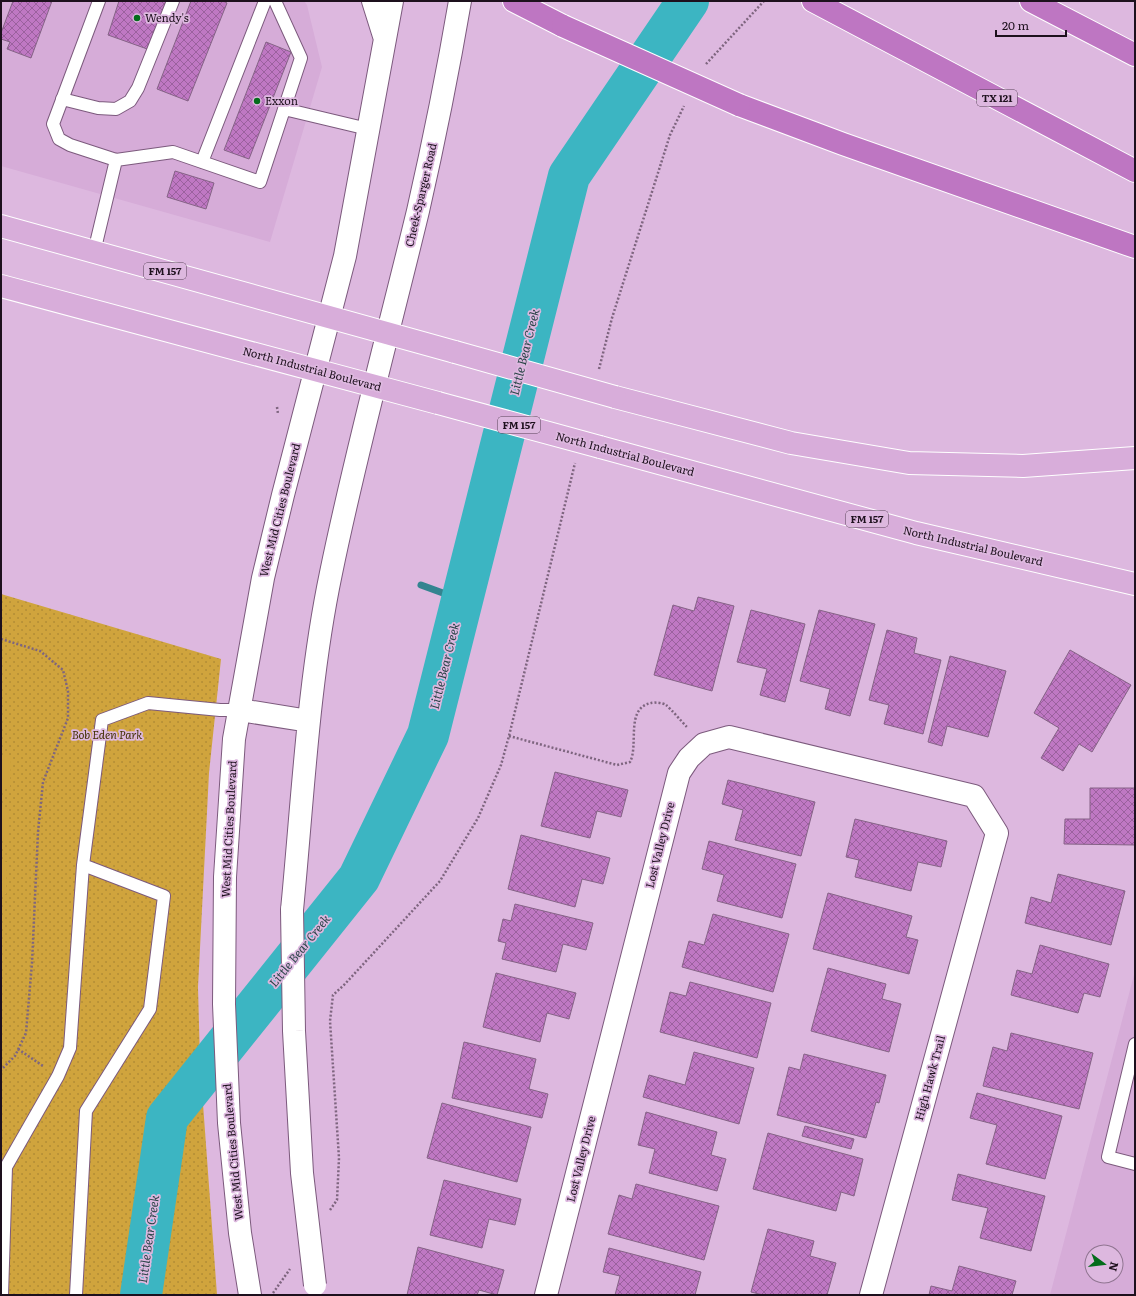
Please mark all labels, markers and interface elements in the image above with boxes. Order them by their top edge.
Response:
place label: Wendy's [145,9,189,25]
scale bar [996,12,1066,38]
marker: Wendy's [132,13,142,23]
text: 20 m [1002,16,1029,34]
road number: TX 121 [977,90,1017,106]
place label: Exxon [265,92,298,108]
marker: Exxon [252,96,262,106]
street label: Cheek-Sparger Road [400,141,440,248]
road number: FM 157 [144,263,186,279]
water label: Little Bear Creek [505,306,544,397]
street label: North Industrial Boulevard [241,342,384,394]
road number: FM 157 [498,417,540,433]
street label: North Industrial Boulevard [554,427,697,479]
street label: West Mid Cities Boulevard [255,441,303,578]
road number: FM 157 [846,511,888,527]
street label: North Industrial Boulevard [902,521,1045,569]
water label: Little Bear Creek [425,620,464,711]
park label: Bob Eden Park [72,726,142,742]
street label: West Mid Cities Boulevard [216,760,240,898]
street label: Lost Valley Drive [641,800,678,890]
water label: Little Bear Creek [264,910,334,990]
street label: High Hawk Trail [910,1033,948,1122]
street label: West Mid Cities Boulevard [218,1083,246,1221]
street label: Lost Valley Drive [562,1114,599,1204]
water label: Little Bear Creek [133,1193,163,1284]
north arrow [1084,1244,1124,1284]
text: N [1106,1260,1124,1273]

